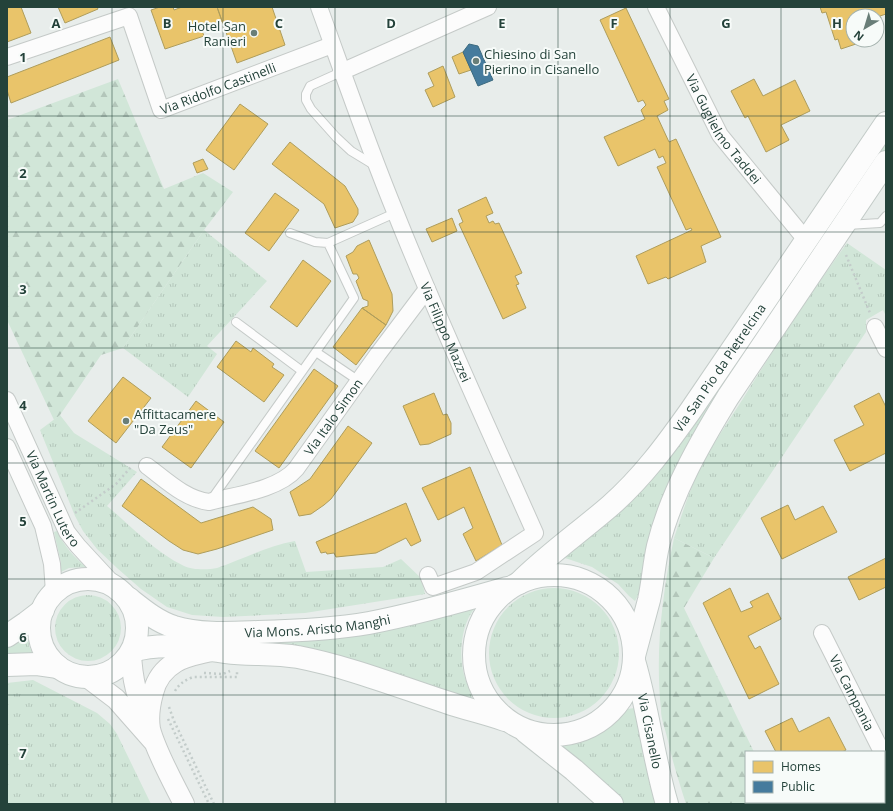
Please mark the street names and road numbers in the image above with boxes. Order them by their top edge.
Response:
street label: Via Ridolfo Castinelli [158,58,278,118]
street label: Via Guglielmo Taddei [682,71,765,188]
street label: Via Filippo Mazzei [416,279,475,385]
street label: Via San Pio da Pietrelcina [669,300,770,436]
street label: Via Italo Simon [300,375,367,459]
street label: Via Martin Lutero [22,448,84,551]
street label: Via Mons. Aristo Manghi [244,610,392,641]
street label: Via Campania [825,652,879,734]
street label: Via Cisanello [634,692,667,771]

